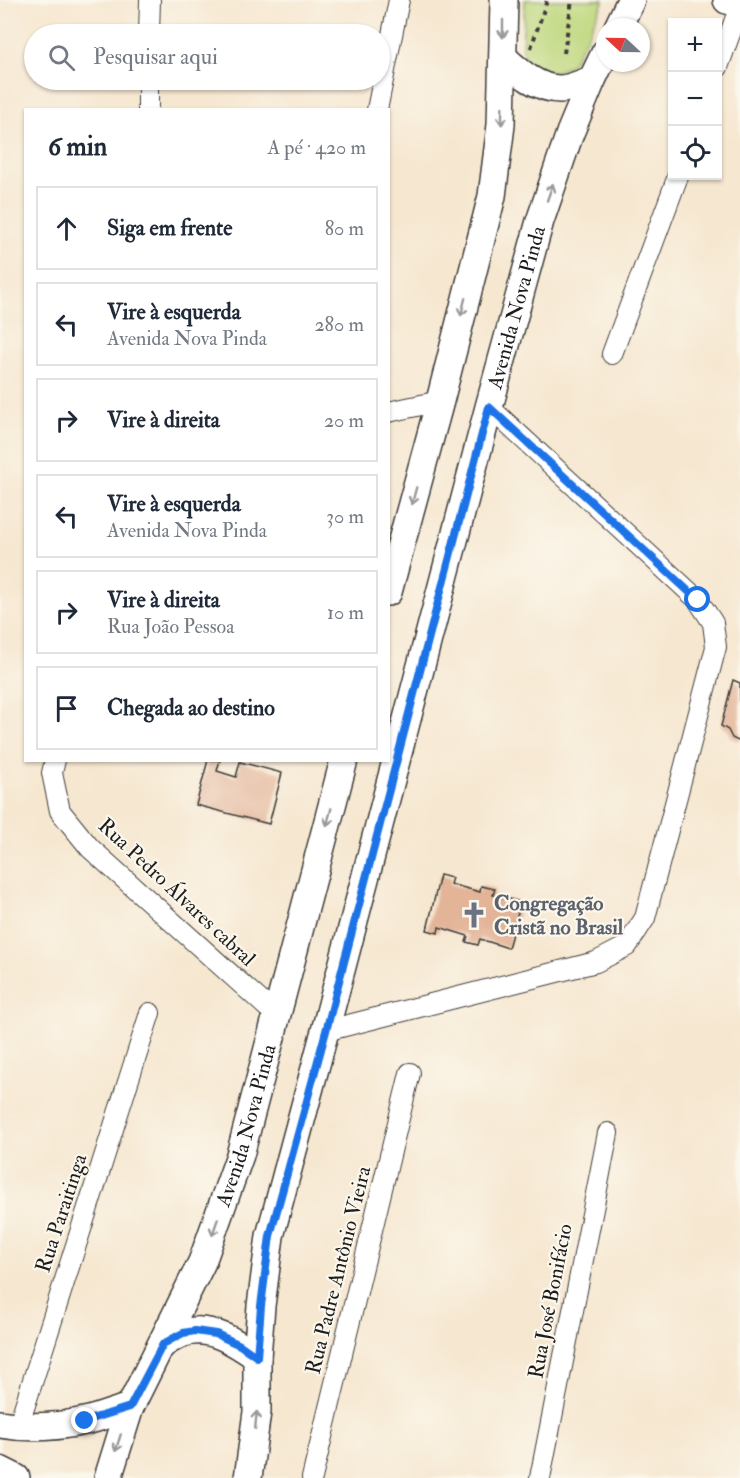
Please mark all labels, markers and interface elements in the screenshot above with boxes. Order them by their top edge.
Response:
one-way arrow [498,18,509,38]
north arrow [596,18,650,72]
map controls [668,18,722,180]
button: + [668,18,722,72]
search box [24,24,390,90]
icon: search [45,41,78,74]
text: Pesquisar aqui [93,43,218,71]
button: − [668,72,722,126]
one-way arrow [496,106,507,126]
button: locate [668,126,722,180]
text: 6 min [48,131,107,163]
text: A pé · 420 m [267,135,366,160]
one-way arrow [545,183,556,202]
icon: ahead [50,212,83,245]
text: Siga em frente [107,214,232,242]
text: 80 m [325,216,364,241]
street label: Avenida Nova Pinda [481,223,552,393]
one-way arrow [457,297,469,316]
text: Vire à esquerda [107,298,241,326]
icon: left [50,308,83,341]
text: 280 m [314,312,364,337]
text: Avenida Nova Pinda [107,326,267,351]
icon: right [50,404,83,437]
text: Vire à direita [107,406,220,434]
text: 20 m [324,408,364,433]
one-way arrow [408,486,420,505]
text: Vire à esquerda [107,490,241,518]
icon: left [50,500,83,533]
text: 30 m [326,504,364,529]
text: Avenida Nova Pinda [107,518,267,543]
text: Vire à direita [107,586,220,614]
route start [684,586,710,612]
icon: right [50,596,83,629]
text: 10 m [327,600,364,625]
text: Rua João Pessoa [107,614,234,639]
icon: arrive [50,692,83,725]
text: Chegada ao destino [107,694,275,722]
one-way arrow [322,807,334,826]
street label: Rua Pedro Álvares cabral [92,812,261,973]
place label: Congregação Cristã no Brasil [494,890,624,941]
church icon: Congregação Cristã no Brasil [459,900,489,930]
street label: Avenida Nova Pinda [209,1041,283,1211]
street label: Rua Paraitinga [30,1150,93,1276]
street label: Rua Padre Antônio Vieira [300,1163,377,1377]
one-way arrow [208,1217,219,1236]
street label: Rua José Bonifácio [522,1221,579,1381]
route end [71,1407,97,1433]
one-way arrow [251,1411,262,1430]
one-way arrow [112,1433,123,1452]

